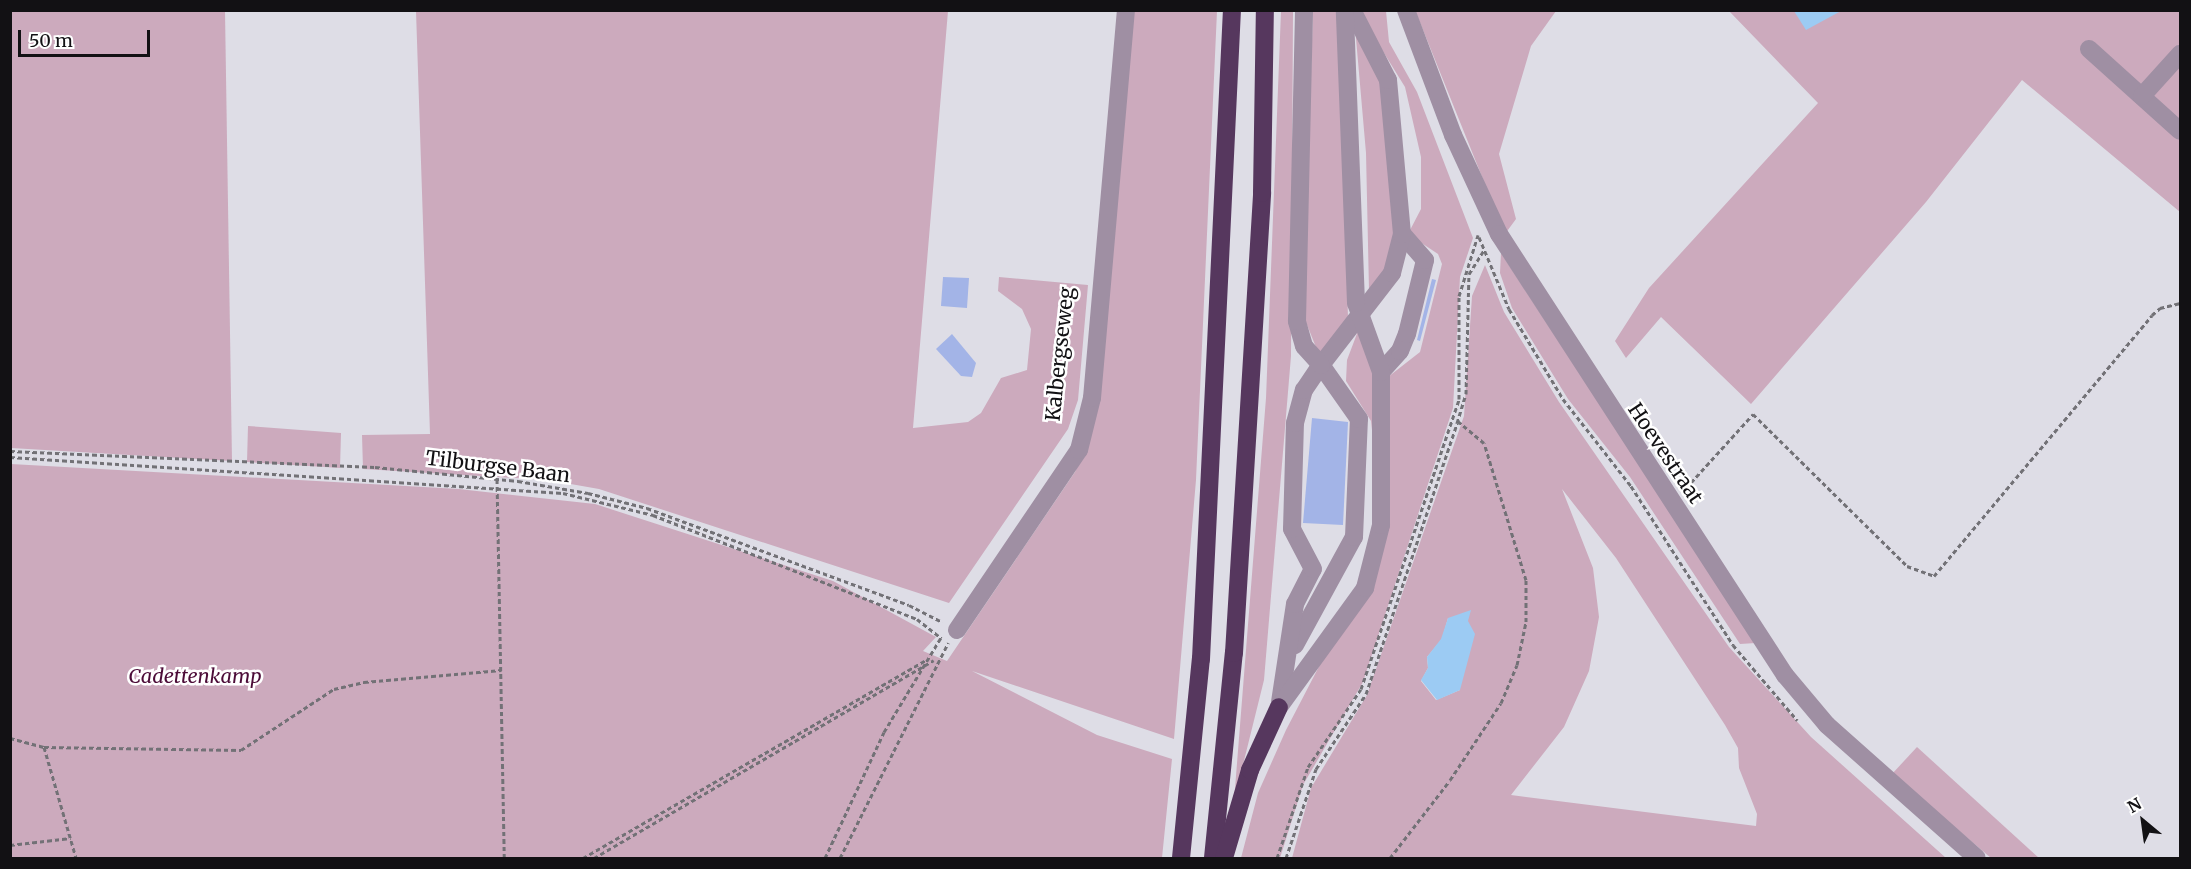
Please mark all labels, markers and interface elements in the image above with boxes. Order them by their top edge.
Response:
scale bar [21,18,153,56]
text: 50 m [29,29,73,52]
street label: Kalbergseweg [1040,286,1078,422]
street label: Hoevestraat [1624,398,1708,508]
street label: Tilburgse Baan [424,445,572,487]
park label: Cadettenkamp [128,663,262,687]
north arrow [2113,791,2173,851]
text: N [2124,793,2145,817]

